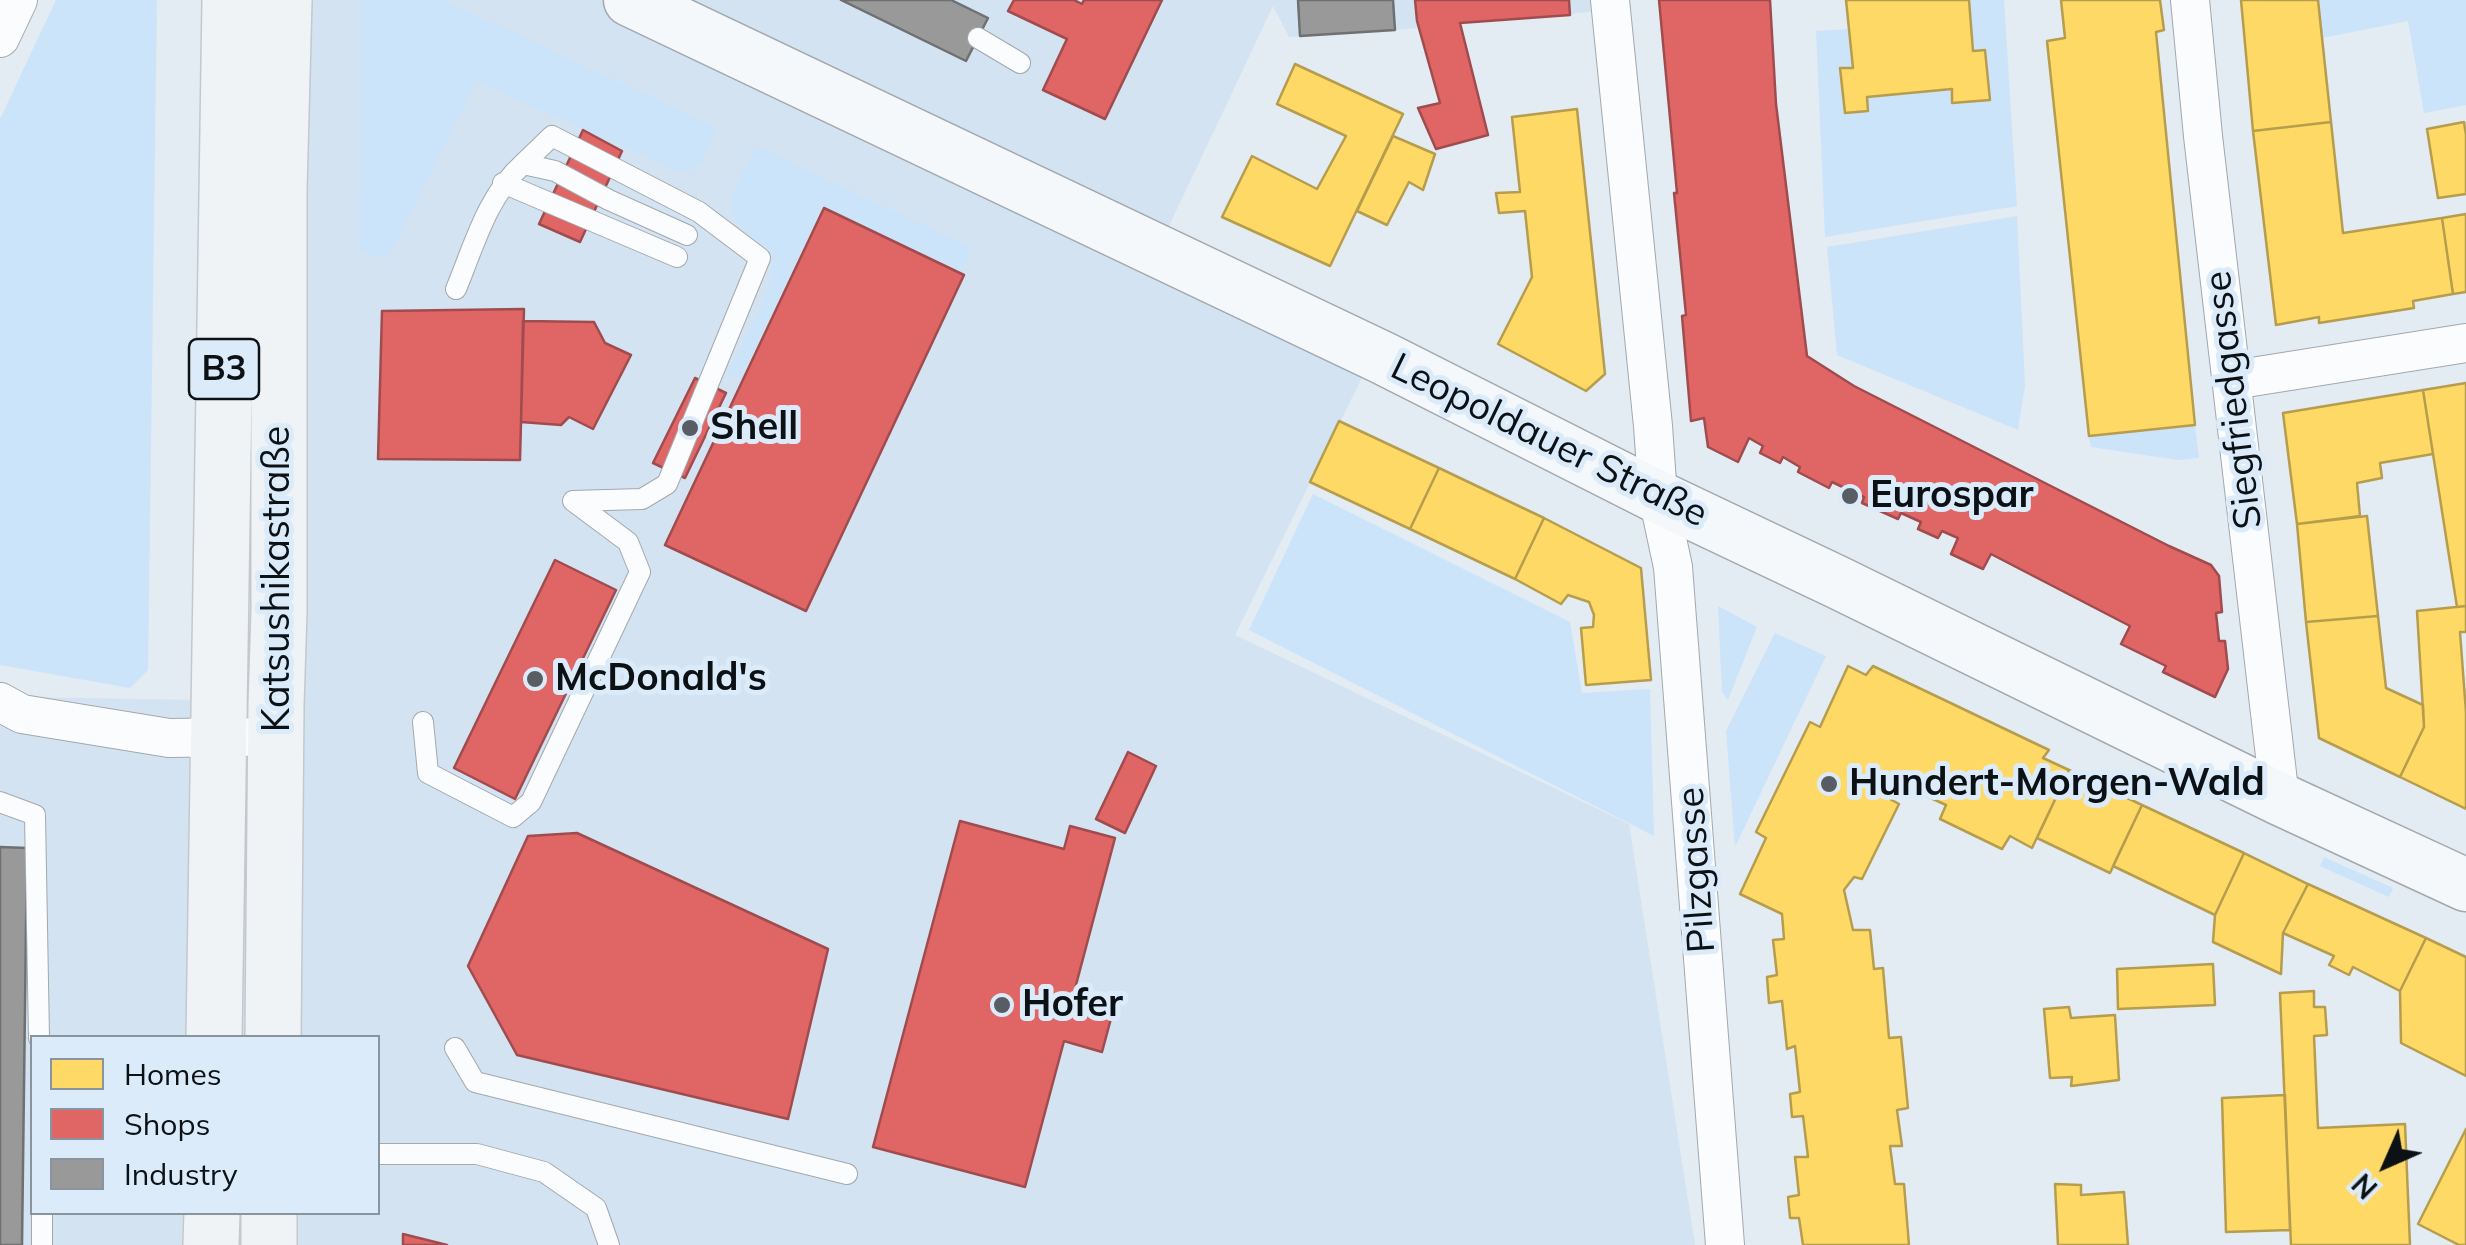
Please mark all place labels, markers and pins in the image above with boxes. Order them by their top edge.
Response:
place label: Shell [710,405,798,451]
marker: Shell [679,417,701,439]
place label: Eurospar [1870,473,2033,519]
marker: Eurospar [1839,485,1861,507]
place label: McDonald's [555,656,767,702]
marker: McDonald's [524,668,546,690]
place label: Hundert-Morgen-Wald [1849,761,2265,807]
marker: Hundert-Morgen-Wald [1818,773,1840,795]
place label: Hofer [1022,982,1123,1028]
marker: Hofer [991,994,1013,1016]

